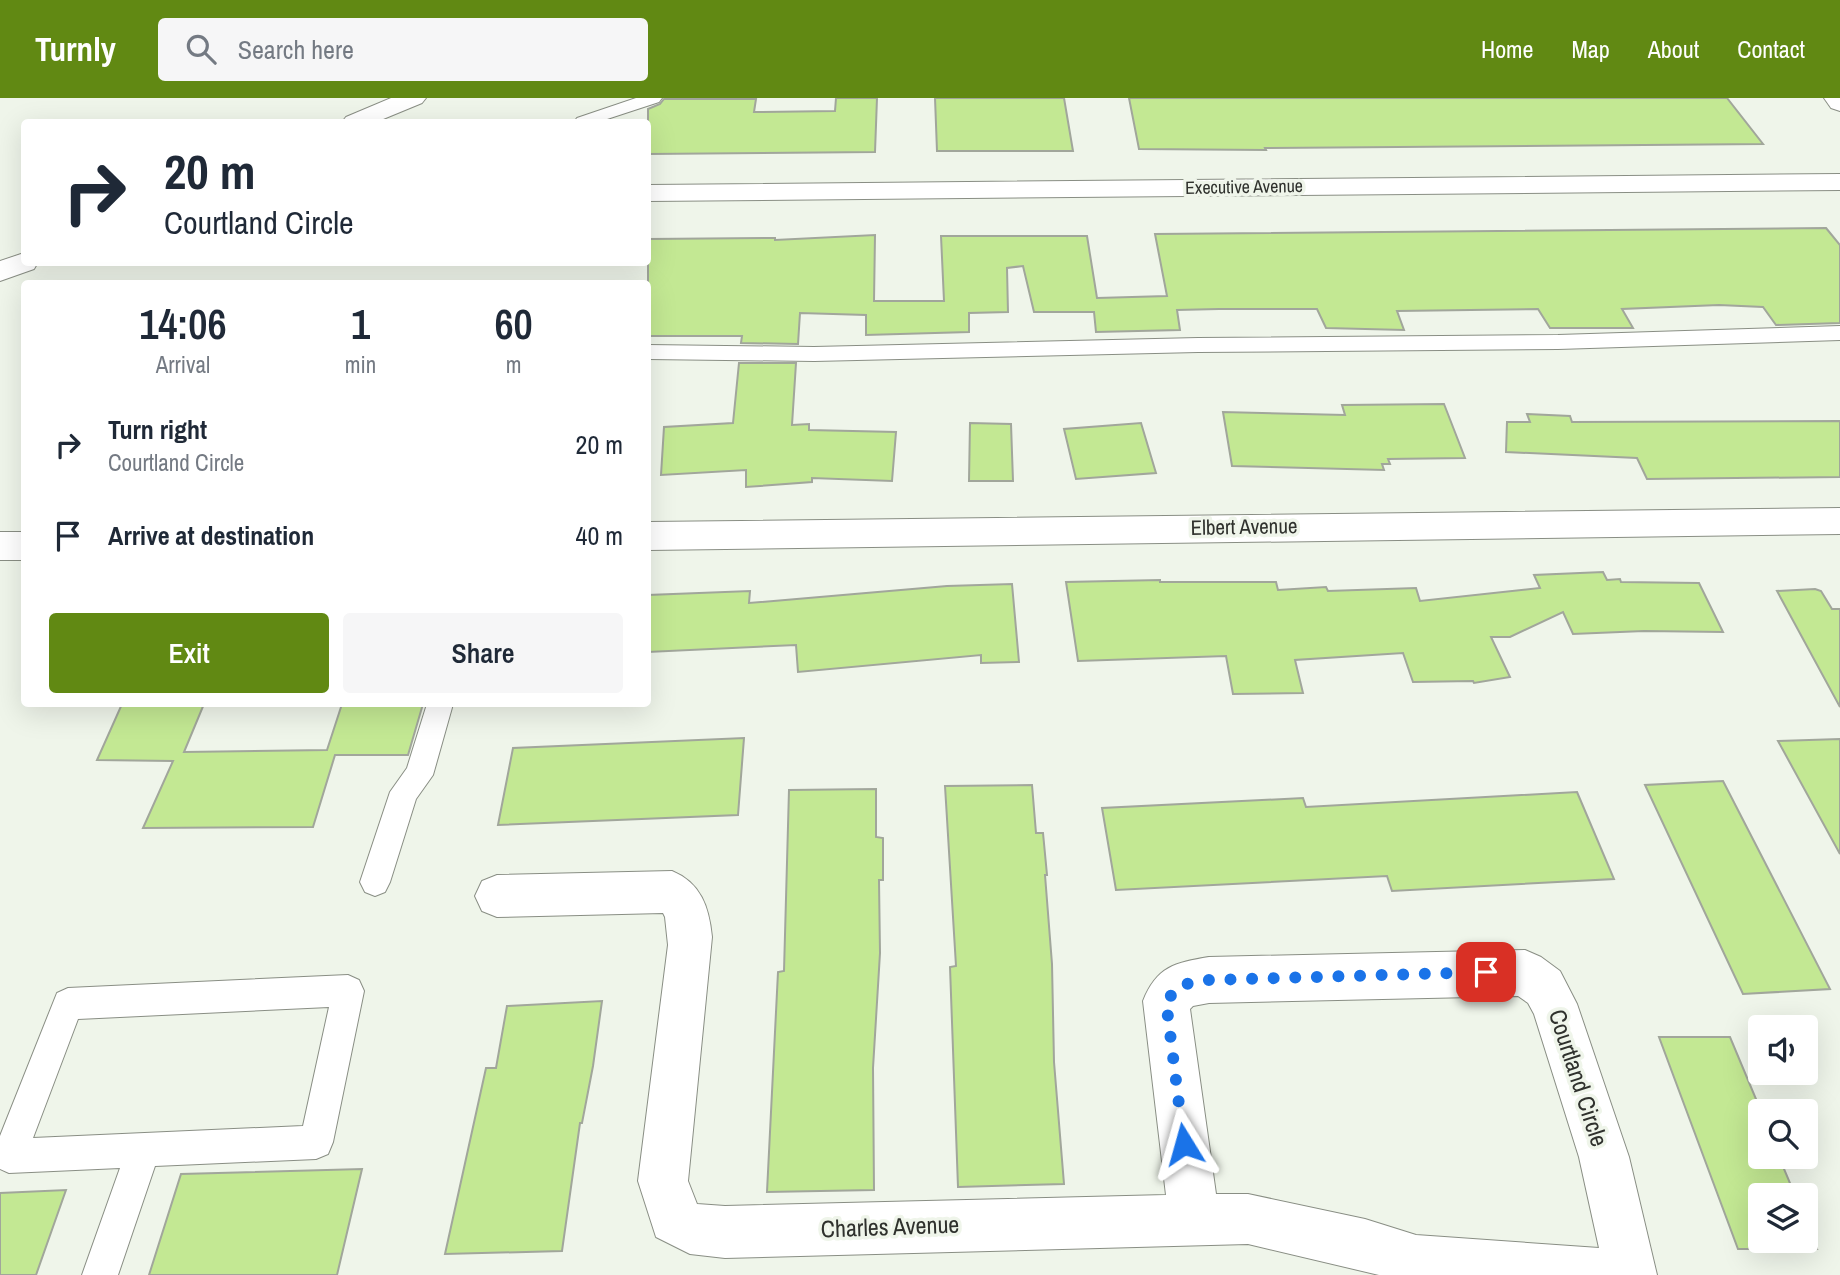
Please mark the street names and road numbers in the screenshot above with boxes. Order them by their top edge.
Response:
street label: Executive Avenue [1185,173,1303,200]
street label: Elbert Avenue [1190,511,1298,542]
street label: Courtland Circle [1542,1005,1616,1150]
street label: Charles Avenue [820,1208,960,1244]

